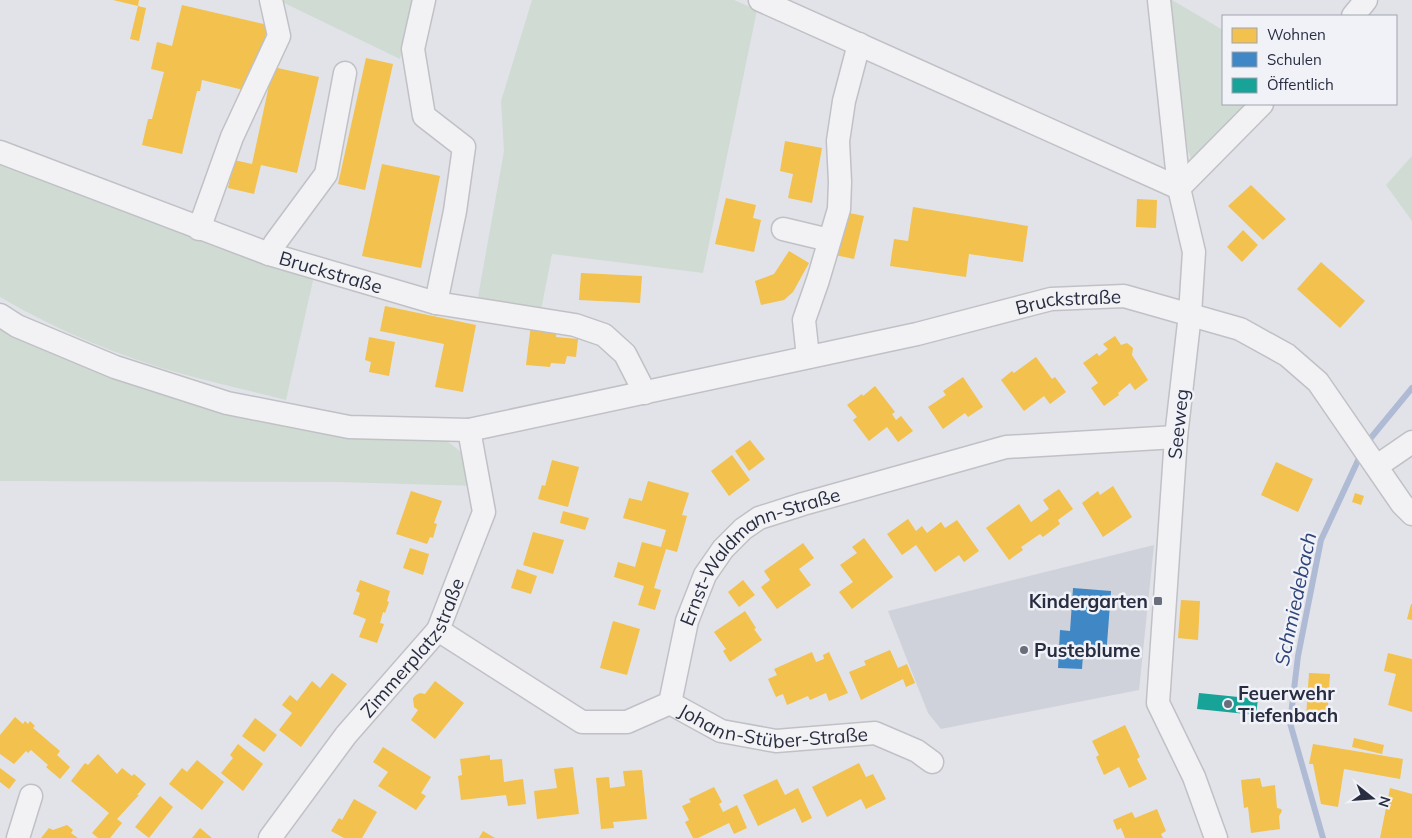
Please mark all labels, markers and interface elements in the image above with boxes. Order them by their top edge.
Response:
legend [1222,15,1397,105]
text: Wohnen [1267,25,1326,44]
text: Schulen [1267,50,1322,69]
text: Öffentlich [1267,75,1334,94]
street label: Bruckstraße [276,246,385,299]
street label: Bruckstraße [1013,284,1121,320]
street label: Seeweg [1162,388,1194,460]
street label: Ernst-Waldmann-Straße [674,482,843,629]
water label: Schmiedebach [1269,530,1321,668]
street label: Zimmerplatzstraße [355,575,469,722]
place label: Kindergarten [1029,589,1148,613]
marker: Kindergarten [1152,595,1164,607]
place label: Pusteblume [1034,638,1140,662]
marker: Pusteblume [1018,644,1030,656]
place label: Feuerwehr Tiefenbach [1238,681,1338,727]
street label: Johann-Stüber-Straße [675,698,869,753]
marker: Feuerwehr Tiefenbach [1222,698,1234,710]
north arrow [1347,773,1397,823]
text: N [1374,794,1395,809]

